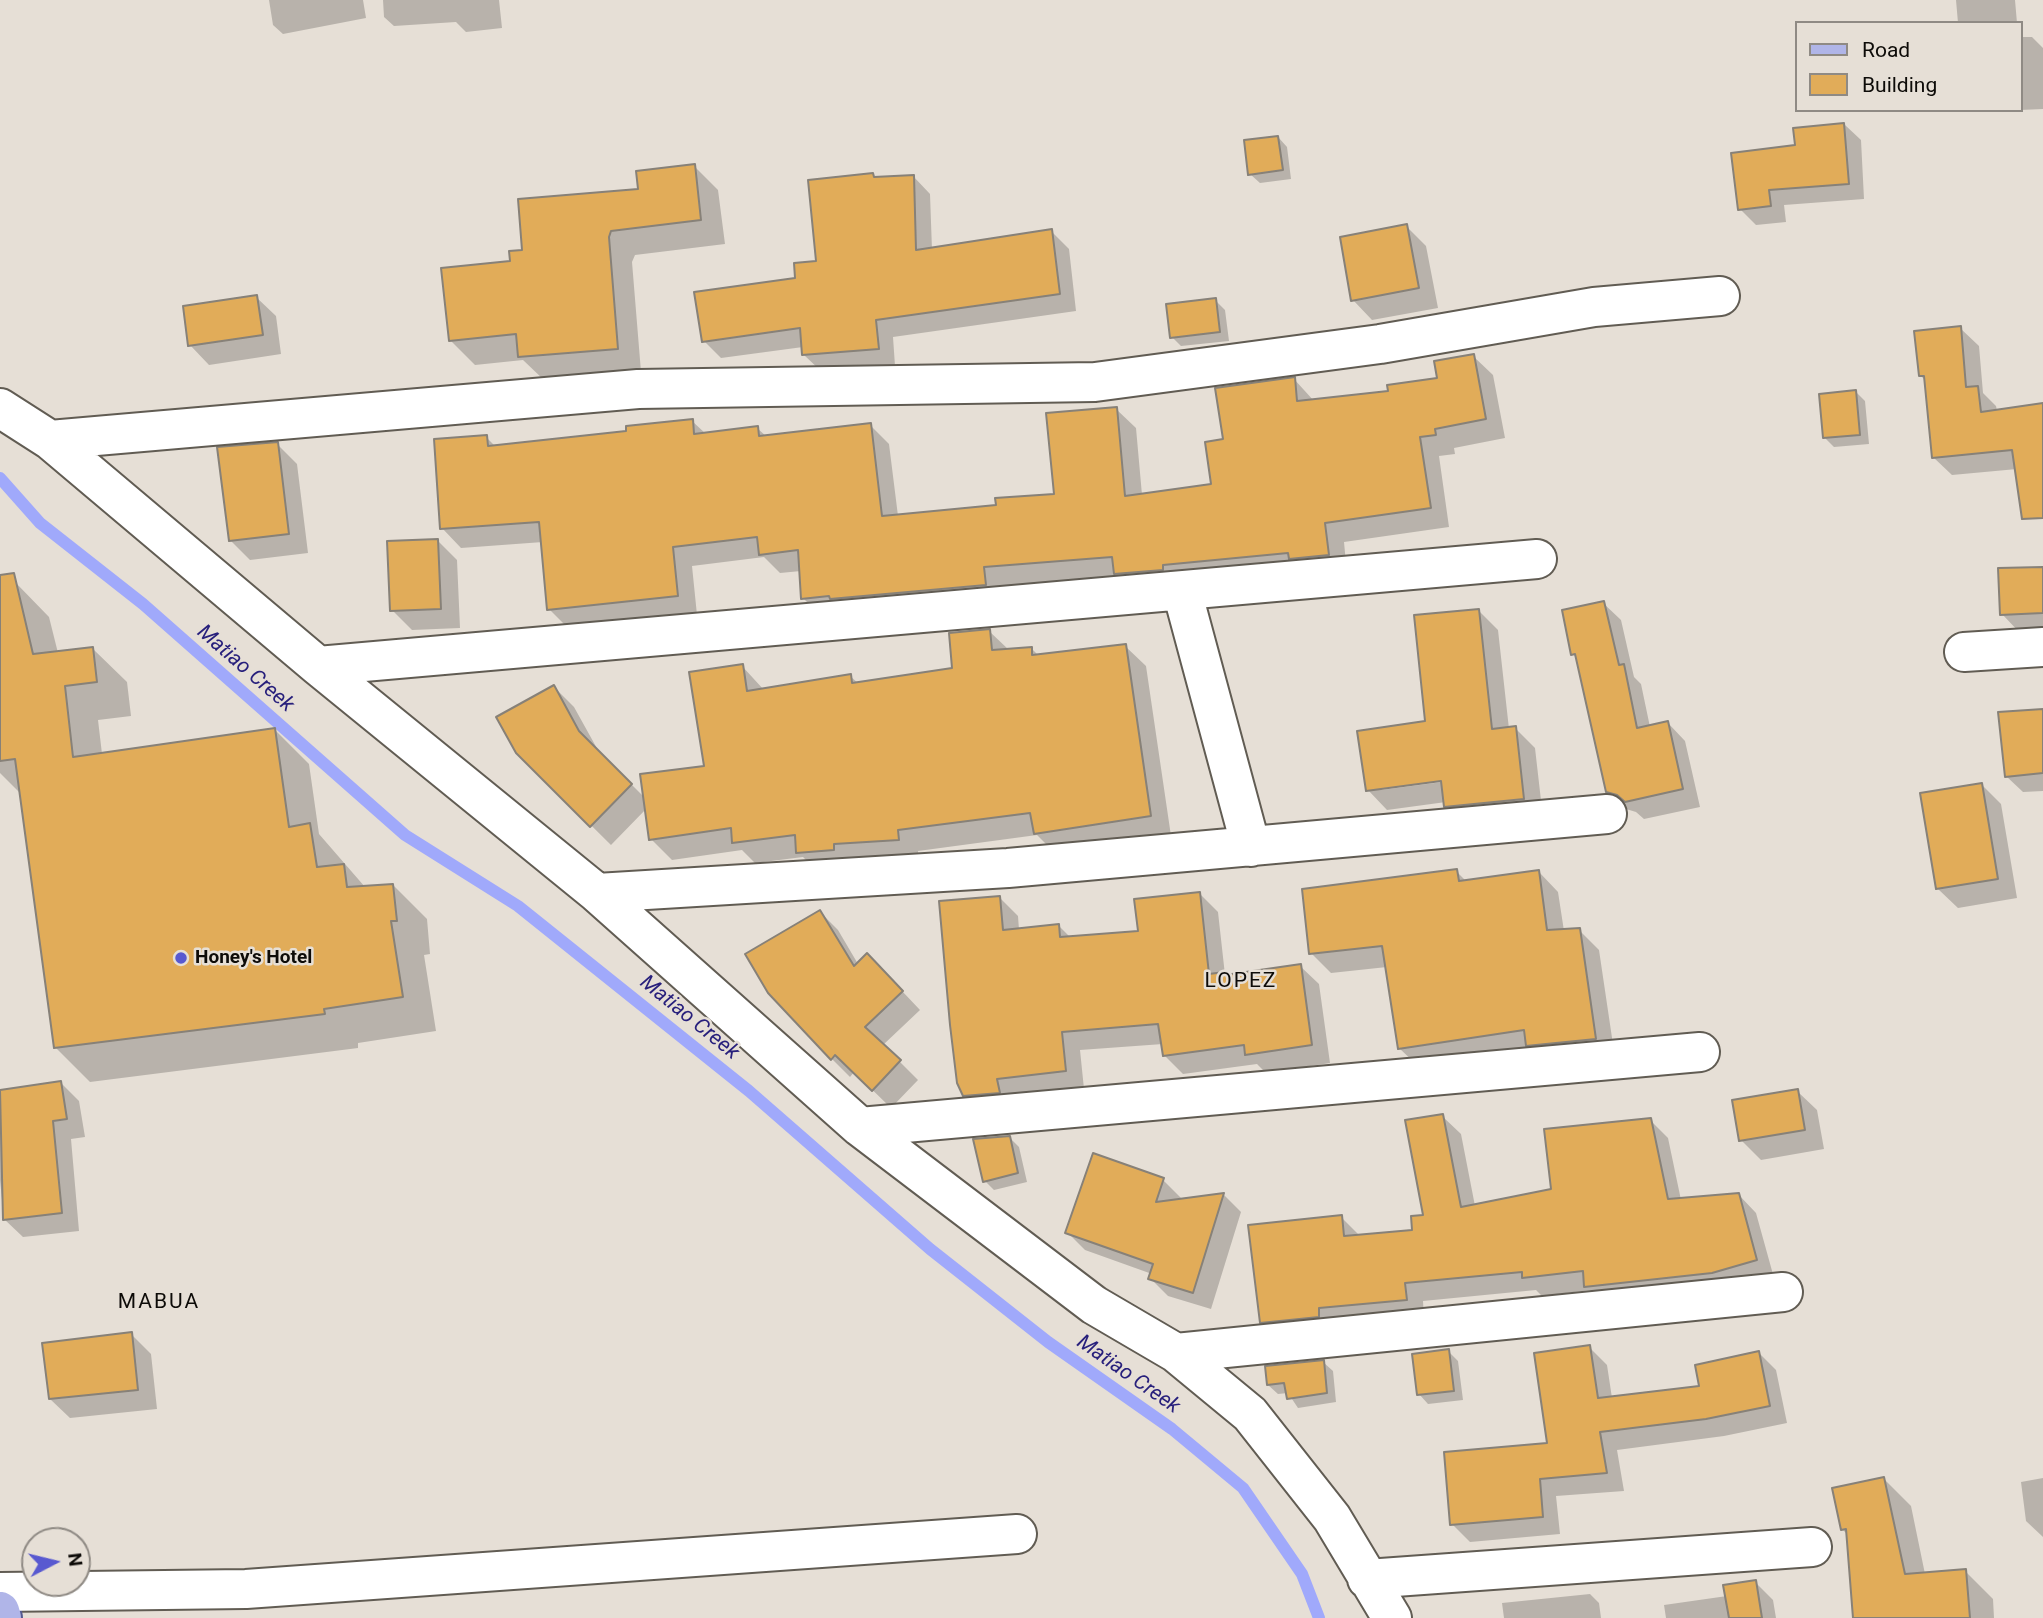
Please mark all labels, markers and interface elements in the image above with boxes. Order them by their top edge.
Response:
legend [1794,21,2022,112]
text: Road [1862,38,1910,62]
text: Building [1862,73,1937,97]
water label: Matiao Creek [191,620,299,718]
place label: Honey's Hotel [195,947,312,969]
marker: Honey's Hotel [173,950,189,966]
district label: LOPEZ [1205,969,1277,995]
water label: Matiao Creek [634,970,744,1066]
district label: MABUA [118,1290,200,1316]
water label: Matiao Creek [1072,1330,1184,1420]
north arrow [21,1527,91,1597]
text: N [63,1552,88,1568]

